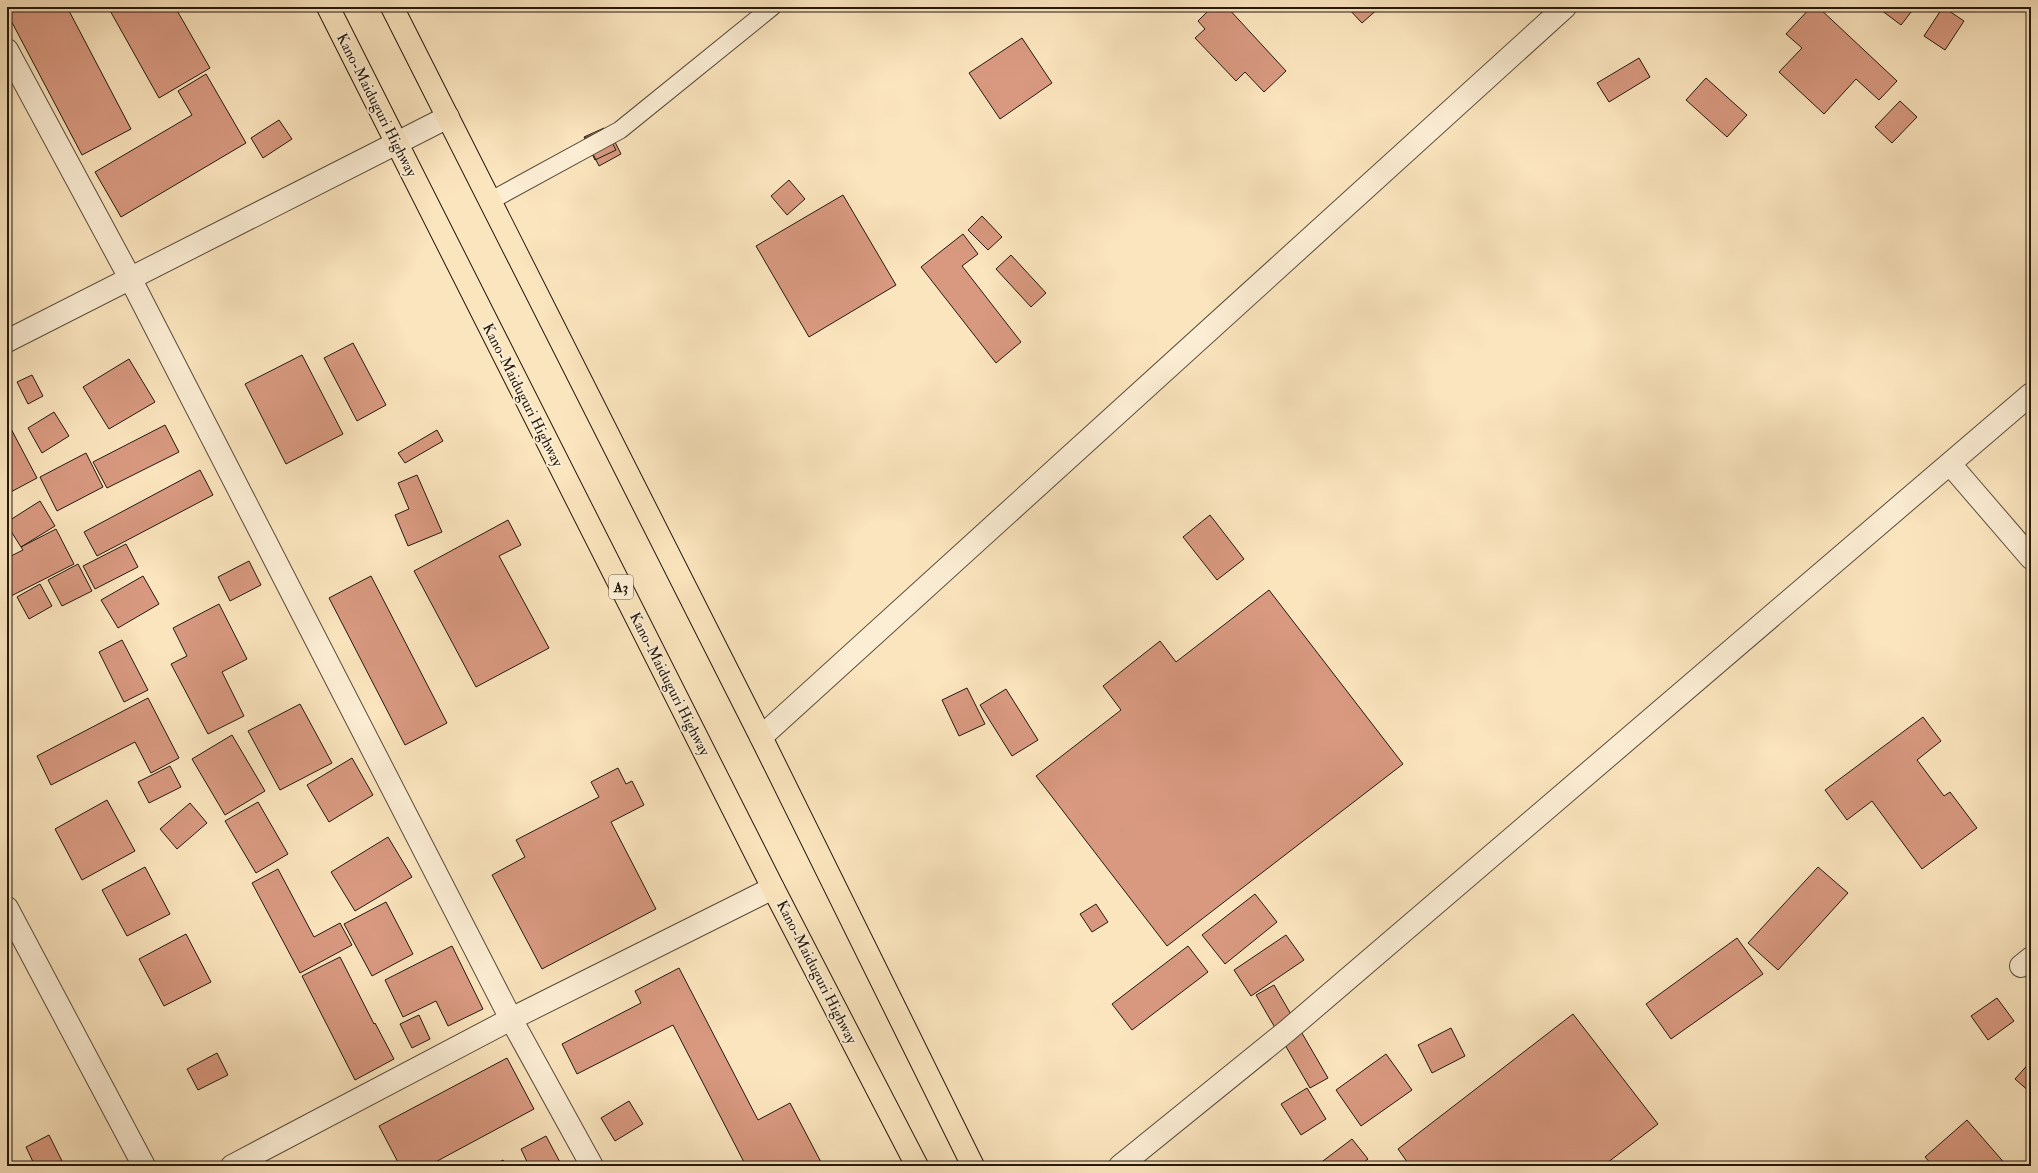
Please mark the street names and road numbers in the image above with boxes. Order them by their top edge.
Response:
street label: Kano-Maiduguri Highway [332,30,421,181]
street label: Kano-Maiduguri Highway [478,320,567,471]
road number: A3 [609,575,633,599]
street label: Kano-Maiduguri Highway [625,609,714,760]
street label: Kano-Maiduguri Highway [772,897,861,1048]

